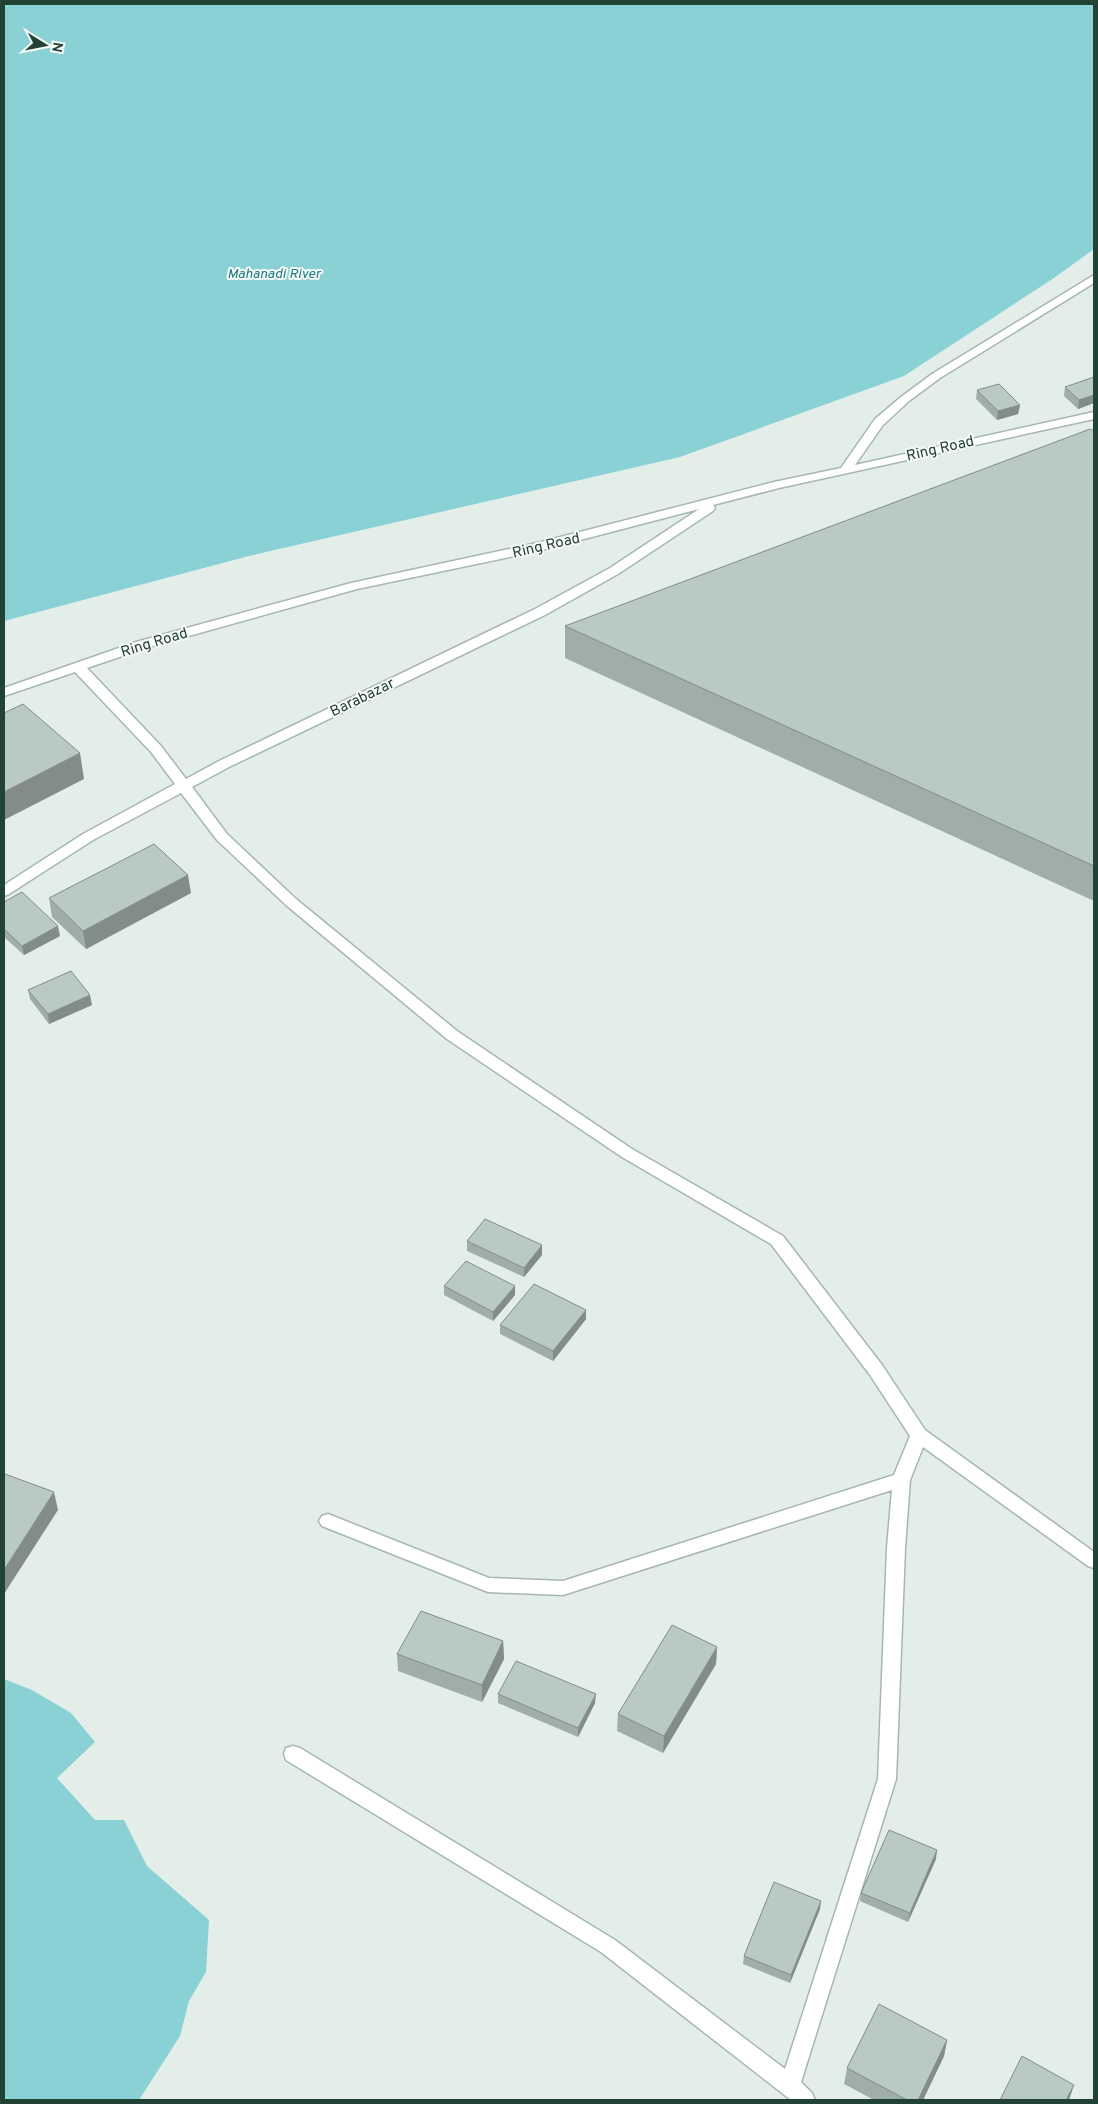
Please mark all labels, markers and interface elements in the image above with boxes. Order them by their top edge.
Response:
north arrow [20,20,70,70]
text: N [47,41,66,53]
water label: Mahanadi River [227,266,322,283]
street label: Ring Road [905,432,976,466]
street label: Ring Road [511,529,582,563]
street label: Ring Road [119,624,190,663]
street label: Barabazar [327,675,398,722]

